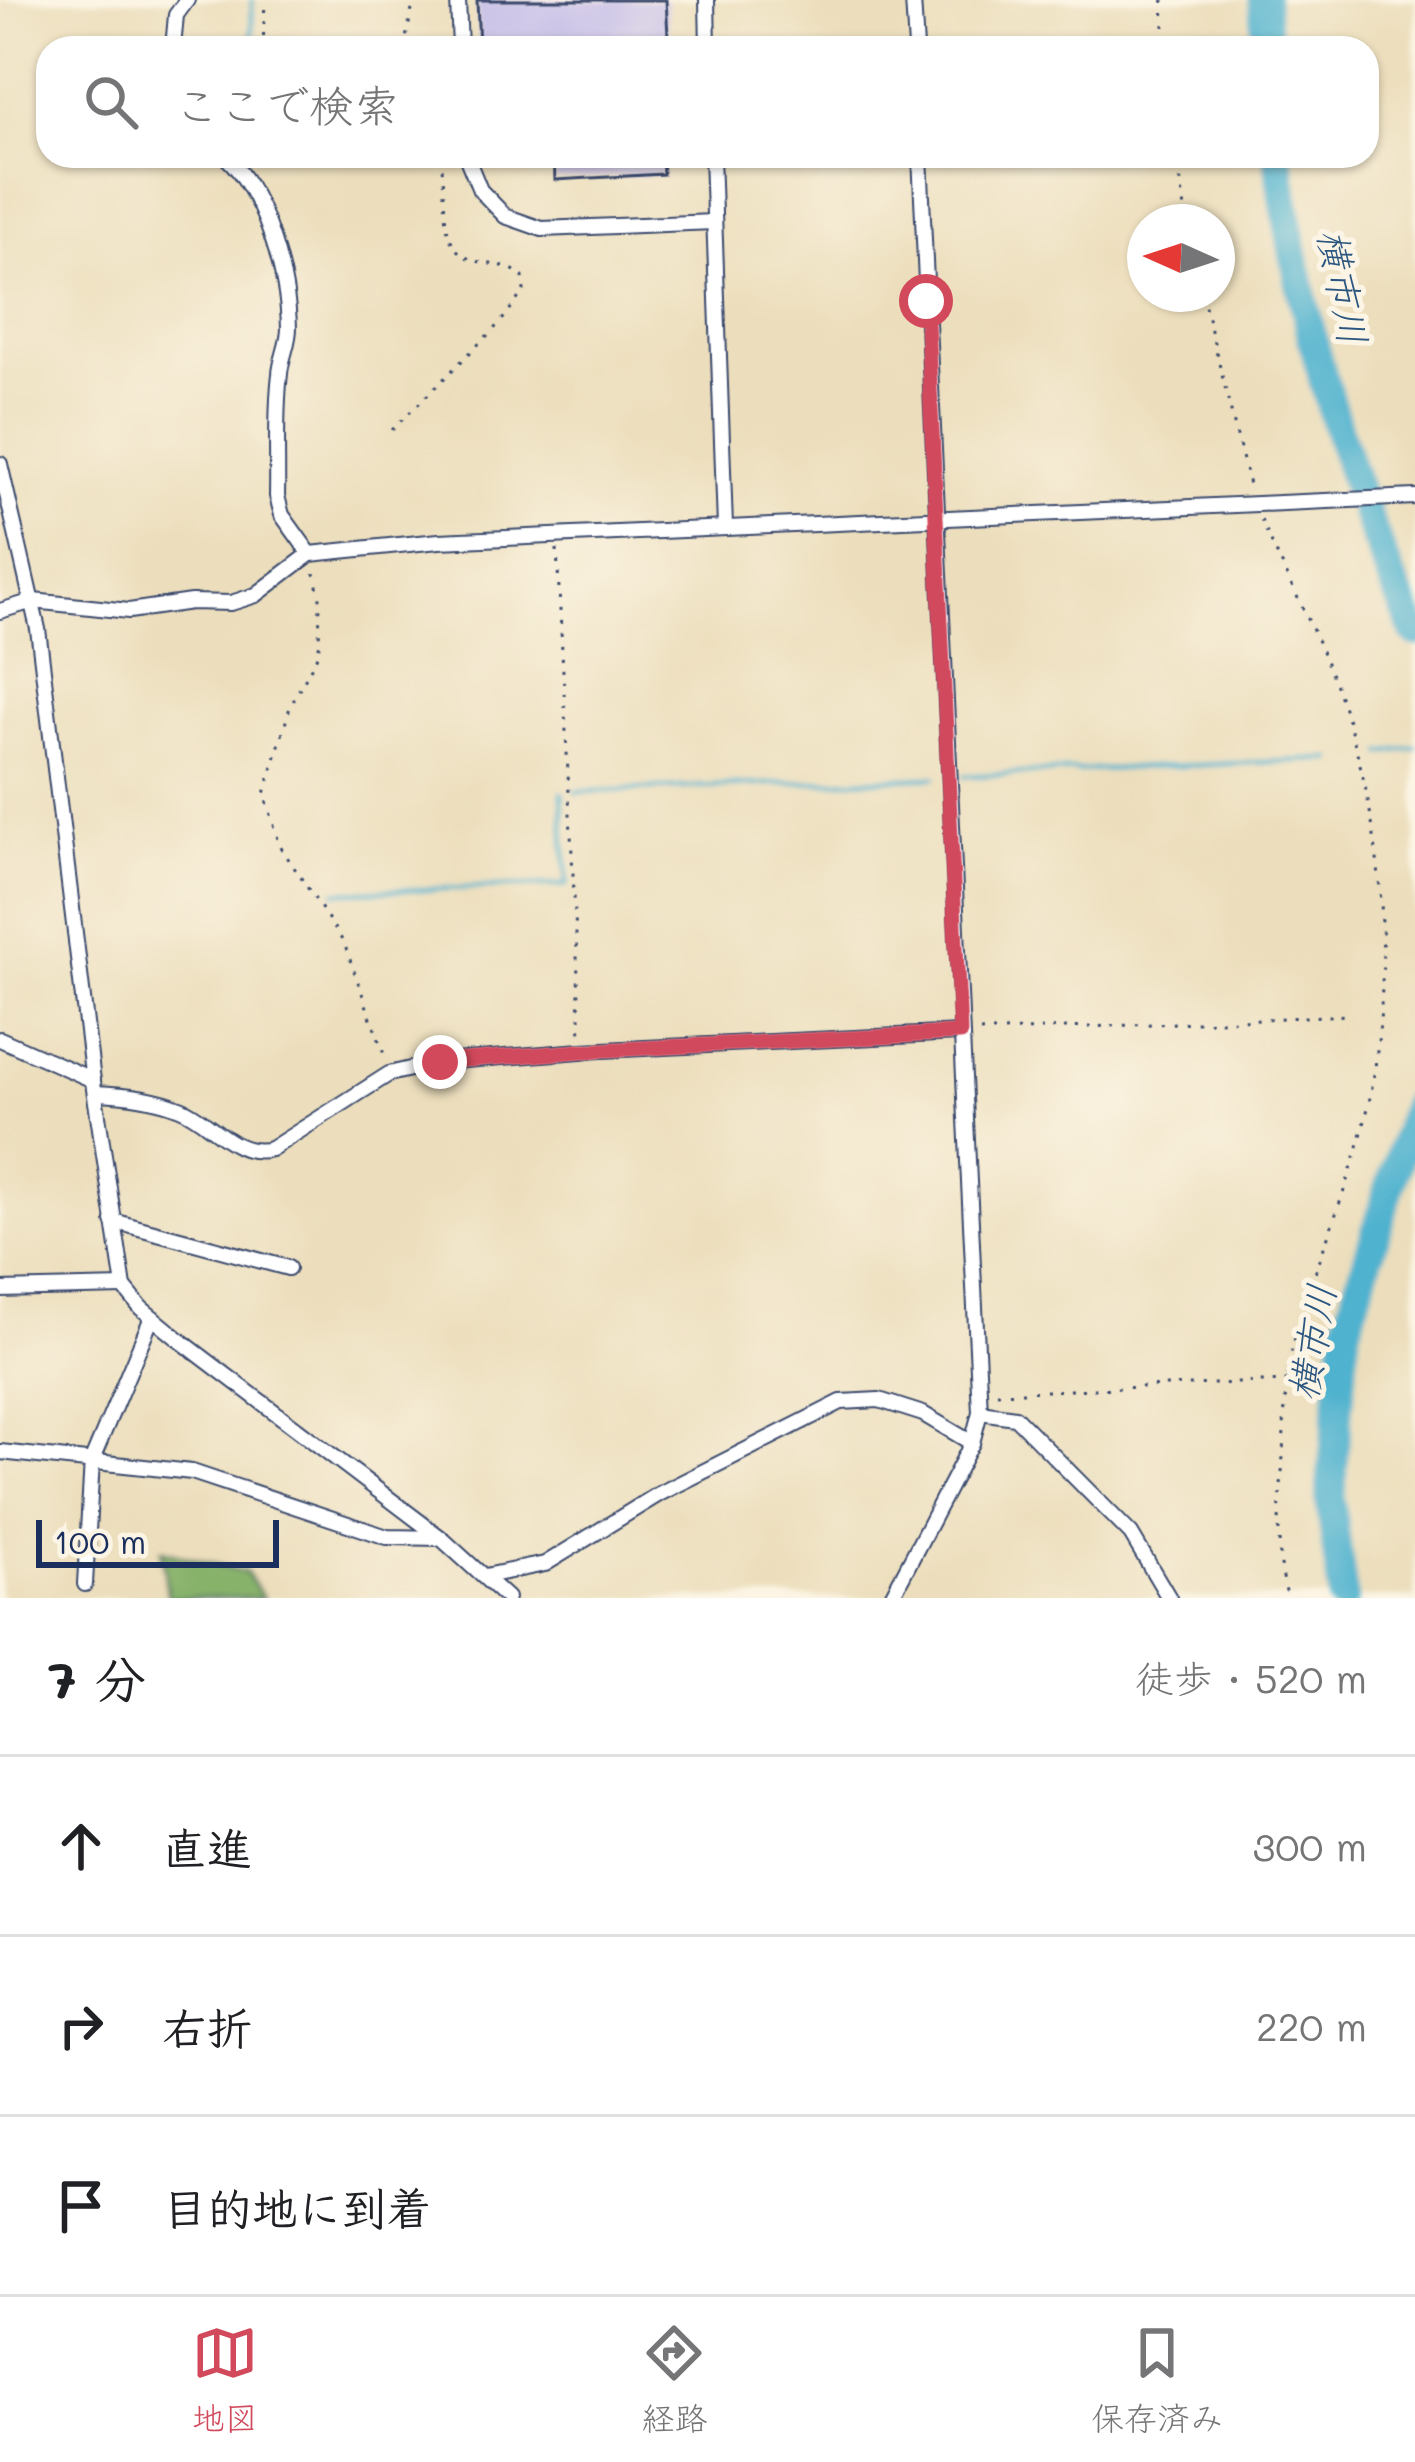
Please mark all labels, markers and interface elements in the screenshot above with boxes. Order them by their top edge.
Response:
search box [36,36,1379,168]
icon: search [78,69,144,135]
text: ここで検索 [174,75,399,133]
north arrow [1127,204,1235,312]
water label: 横市川 [1308,224,1381,349]
route start [899,274,953,328]
route end [413,1035,467,1089]
water label: 横市川 [1275,1280,1346,1404]
scale bar [36,1514,279,1567]
text: 100 m [54,1519,146,1562]
text: 7 分 [48,1644,146,1711]
text: 徒歩 · 520 m [1135,1652,1367,1703]
icon: ahead [48,1813,114,1879]
text: 直進 [162,1818,252,1876]
text: 300 m [1252,1820,1367,1871]
icon: right [48,1993,114,2059]
text: 右折 [162,1998,252,2056]
text: 220 m [1256,2000,1367,2051]
icon: arrive [48,2173,114,2239]
text: 目的地に到着 [162,2178,432,2236]
tab: 地図 [192,2320,258,2440]
tab: 経路 [641,2320,707,2440]
tab: 保存済み [1091,2320,1223,2440]

